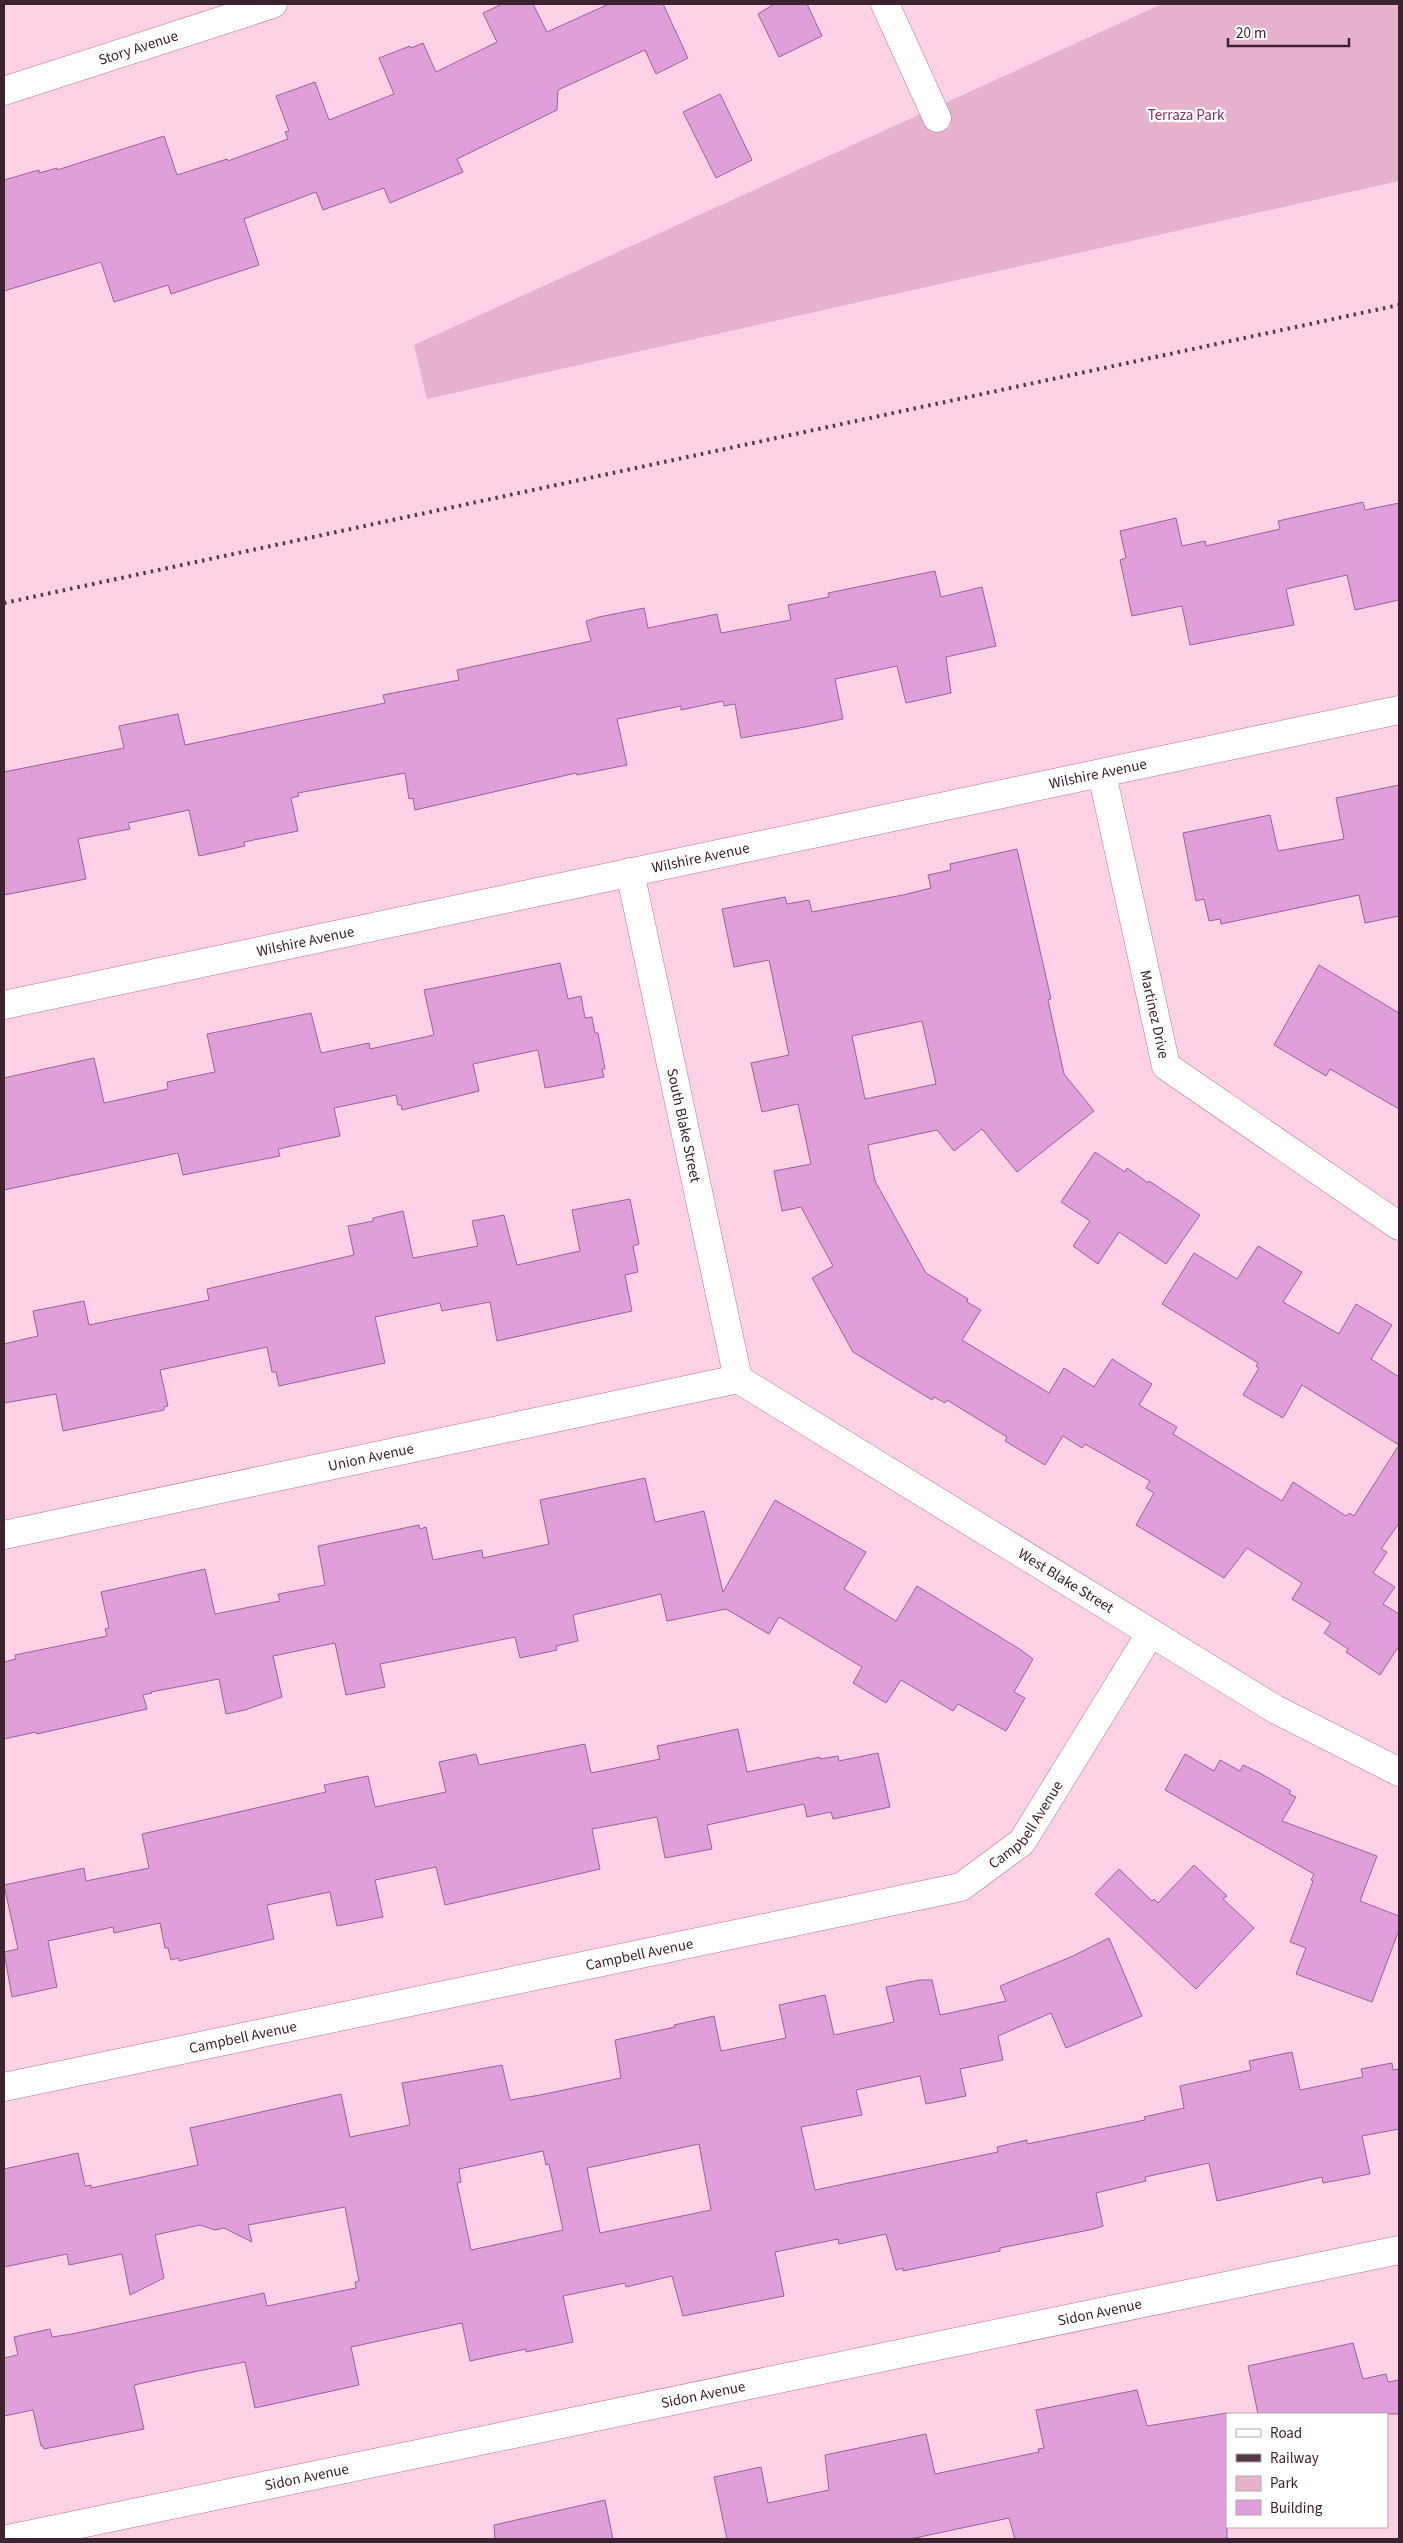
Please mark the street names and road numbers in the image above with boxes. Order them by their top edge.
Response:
street label: Story Avenue [96,25,181,71]
street label: Wilshire Avenue [1047,754,1149,795]
street label: Wilshire Avenue [650,838,751,879]
street label: Wilshire Avenue [255,921,356,962]
street label: Martinez Drive [1134,968,1174,1061]
street label: South Blake Street [661,1066,706,1184]
street label: Union Avenue [326,1438,416,1477]
street label: West Blake Street [1014,1544,1118,1618]
street label: Campbell Avenue [984,1777,1068,1874]
street label: Campbell Avenue [584,1933,695,1976]
street label: Campbell Avenue [187,2016,299,2059]
street label: Sidon Avenue [1056,2294,1144,2332]
street label: Sidon Avenue [659,2376,747,2414]
street label: Sidon Avenue [263,2458,351,2496]

